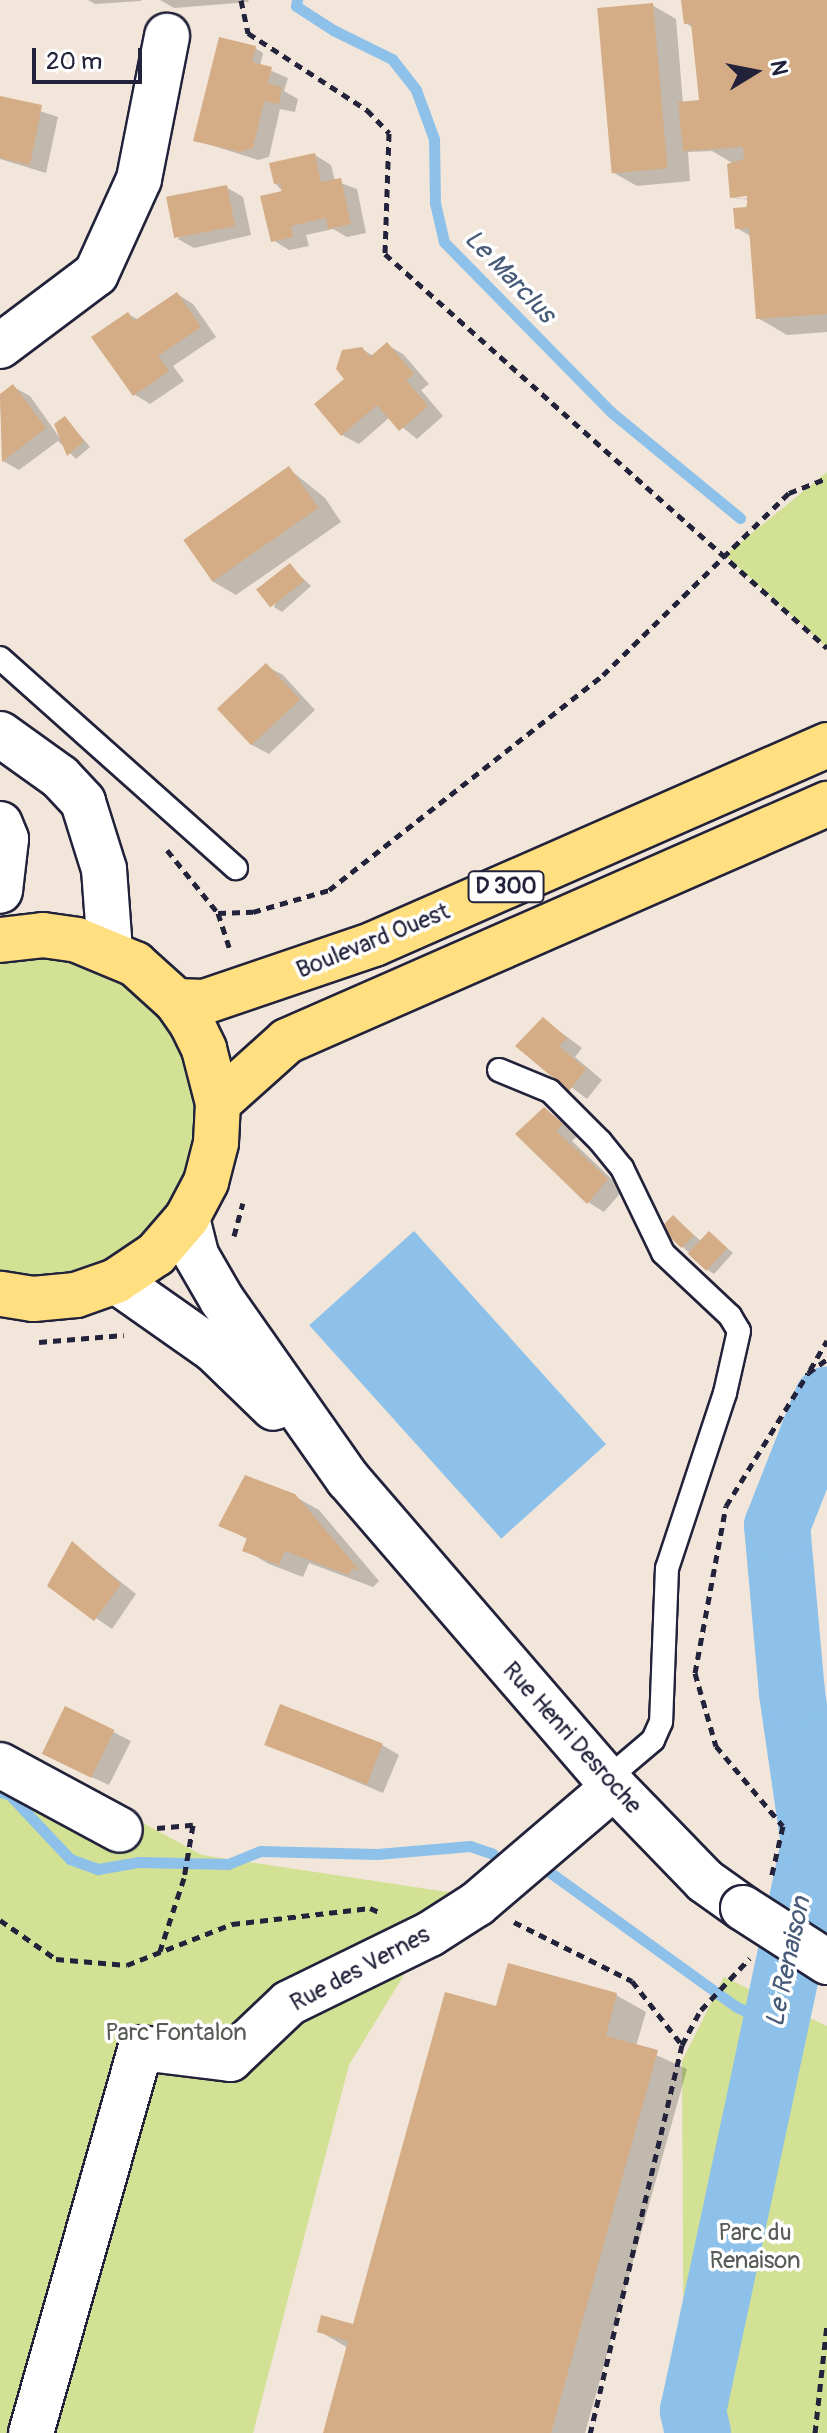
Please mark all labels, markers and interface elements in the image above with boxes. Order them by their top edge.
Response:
scale bar [36,32,146,82]
north arrow [715,32,795,112]
text: 20 m [46,47,102,76]
text: N [764,58,794,78]
water label: Le Marclus [457,224,561,330]
road number: D 300 [466,869,546,905]
street label: Boulevard Ouest [292,897,454,985]
street label: Rue Henri Desroche [496,1656,648,1820]
water label: Le Renaison [760,1894,818,2030]
street label: Rue des Vernes [285,1920,435,2018]
park label: Parc Fontalon [105,2019,247,2047]
park label: Parc du Renaison [709,2219,801,2275]

